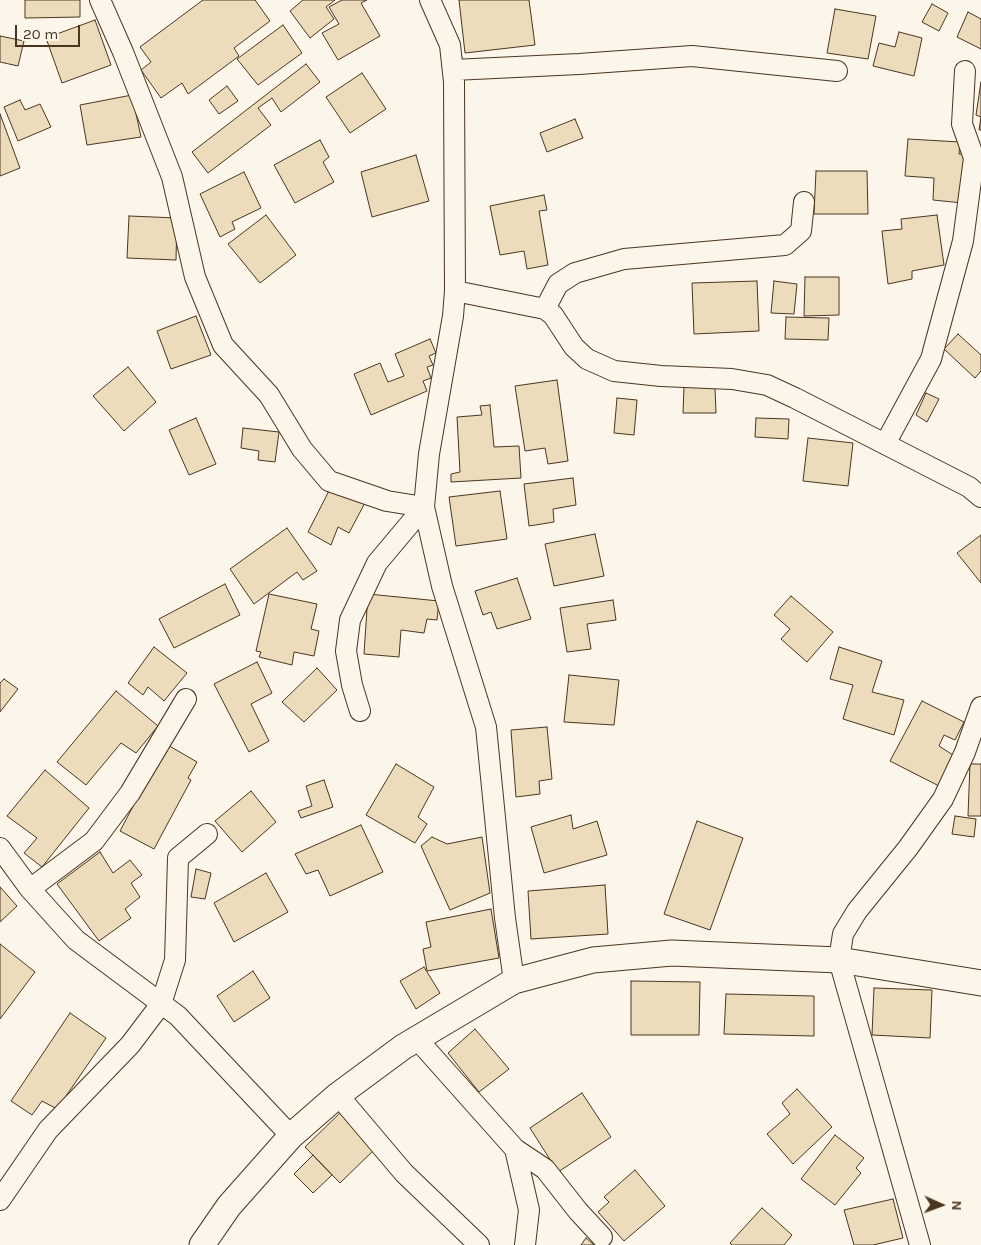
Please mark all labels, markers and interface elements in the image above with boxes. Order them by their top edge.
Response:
scale bar [18,15,82,47]
text: 20 m [23,25,58,43]
north arrow [916,1180,966,1230]
text: N [948,1200,965,1211]

